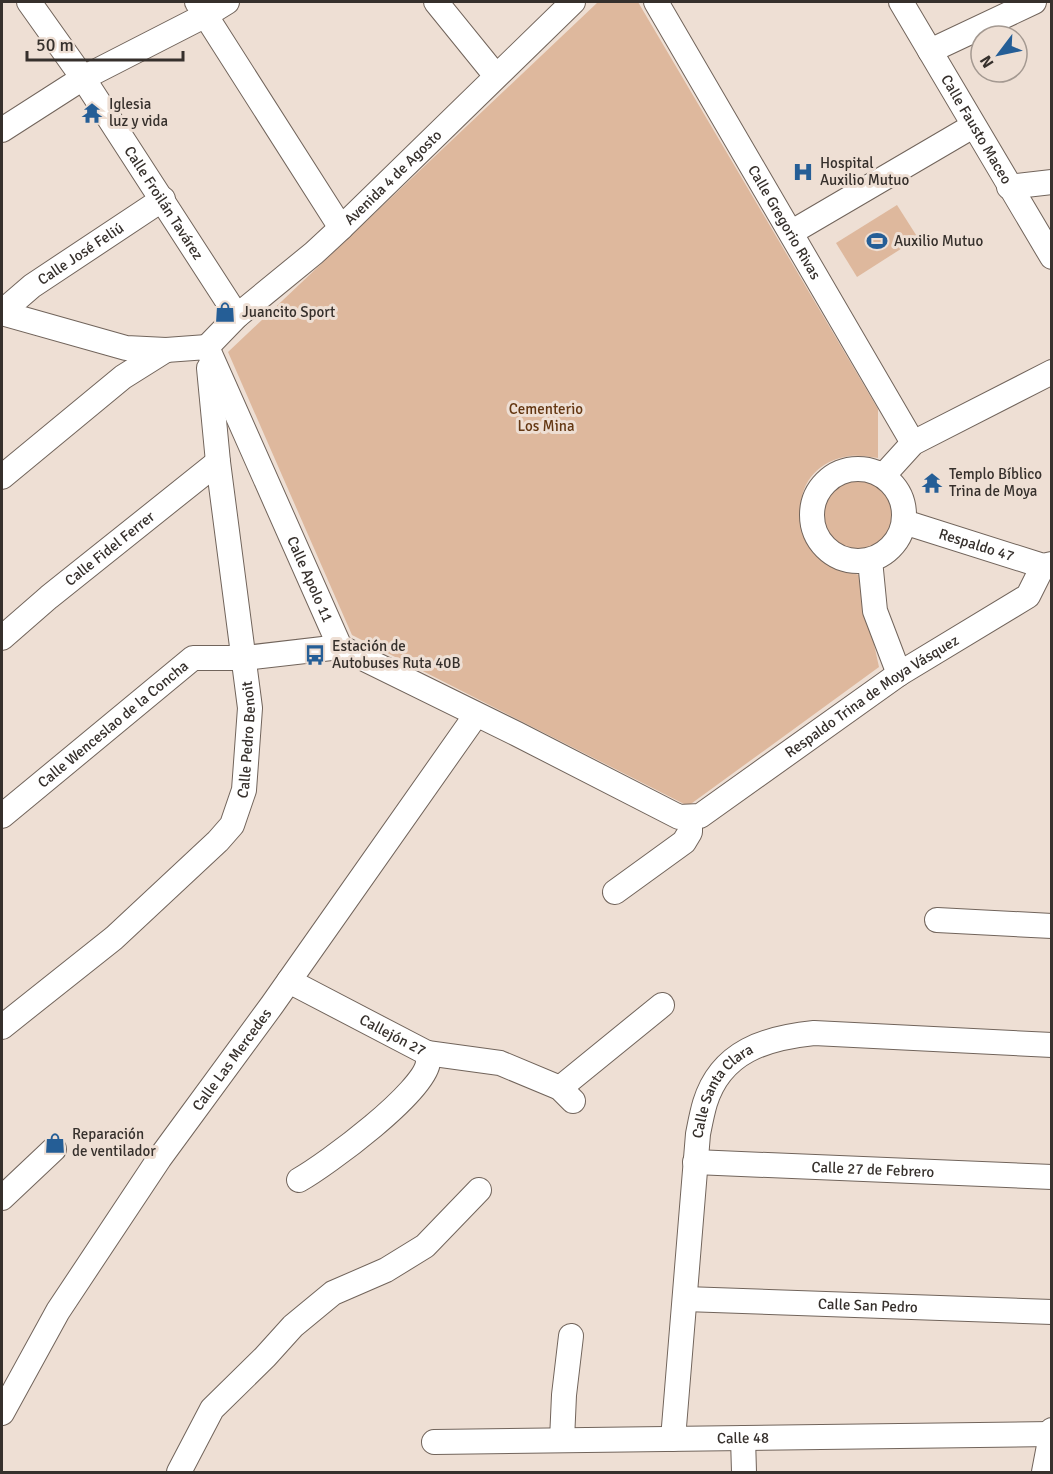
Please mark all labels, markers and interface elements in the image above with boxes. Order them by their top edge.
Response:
scale bar [27,24,183,62]
north arrow [969,24,1029,84]
text: 50 m [36,34,74,56]
text: N [976,51,999,71]
street label: Calle Fausto Maceo [937,71,1016,187]
place label: Iglesia luz y vida [109,95,168,130]
temple icon: Iglesia luz y vida [80,101,104,125]
street label: Avenida 4 de Agosto [341,126,446,229]
street label: Calle Froilán Tavárez [121,143,207,263]
place label: Hospital Auxilio Mutuo [820,154,909,189]
hospital icon: Hospital Auxilio Mutuo [791,160,815,184]
street label: Calle Gregorio Rivas [744,162,825,283]
street label: Calle José Feliú [34,219,127,289]
sports icon: Auxilio Mutuo [865,229,889,253]
place label: Auxilio Mutuo [894,232,983,250]
shop icon: Juancito Sport [213,300,237,324]
place label: Juancito Sport [242,303,335,321]
park label: Cementerio Los Mina [509,400,583,435]
place label: Templo Bíblico Trina de Moya [949,465,1042,500]
temple icon: Templo Bíblico Trina de Moya [920,471,944,495]
street label: Calle Fidel Ferrer [61,507,159,590]
street label: Respaldo 47 [937,525,1016,565]
street label: Calle Apolo 11 [283,533,337,625]
street label: Respaldo Trina de Moya Vásquez [781,631,962,761]
place label: Estación de Autobuses Ruta 40B [332,637,461,672]
bus stop icon: Estación de Autobuses Ruta 40B [303,643,327,667]
street label: Calle Wenceslao de la Concha [34,657,192,792]
street label: Calle Pedro Benoit [233,680,259,801]
street label: Calle Las Mercedes [188,1005,276,1114]
street label: Callejón 27 [357,1010,429,1060]
street label: Calle Santa Clara [688,1040,756,1140]
place label: Reparación de ventilador [72,1125,156,1160]
shop icon: Reparación de ventilador [43,1131,67,1155]
street label: Calle 27 de Febrero [811,1158,935,1181]
street label: Calle San Pedro [818,1295,918,1316]
street label: Calle 48 [717,1429,769,1447]

